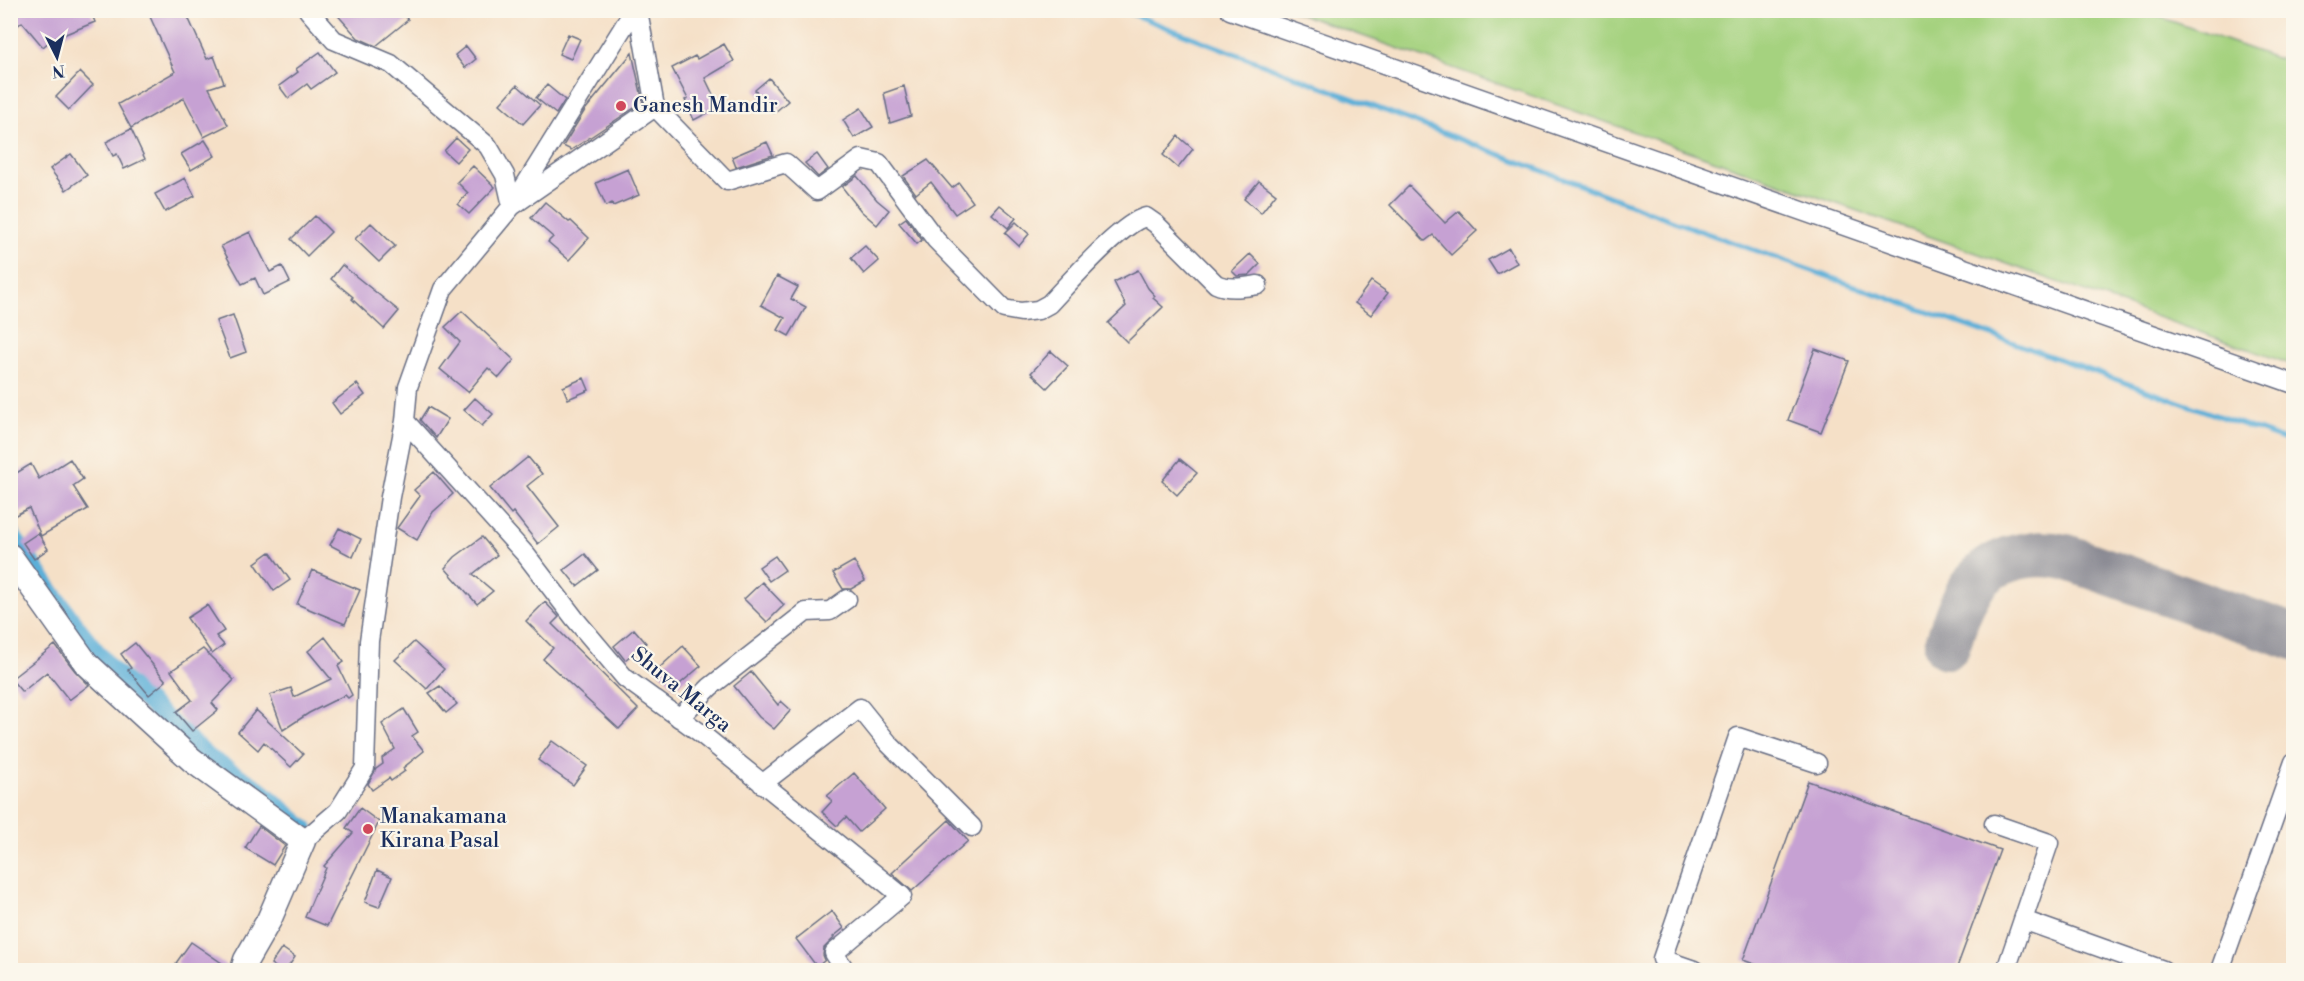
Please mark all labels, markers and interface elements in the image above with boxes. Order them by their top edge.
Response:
north arrow [27,27,87,87]
text: N [51,60,66,82]
place label: Ganesh Mandir [633,93,778,119]
marker: Ganesh Mandir [614,99,628,113]
street label: Shuva Marga [626,642,737,739]
place label: Manakamana Kirana Pasal [380,804,507,854]
marker: Manakamana Kirana Pasal [361,822,375,836]

